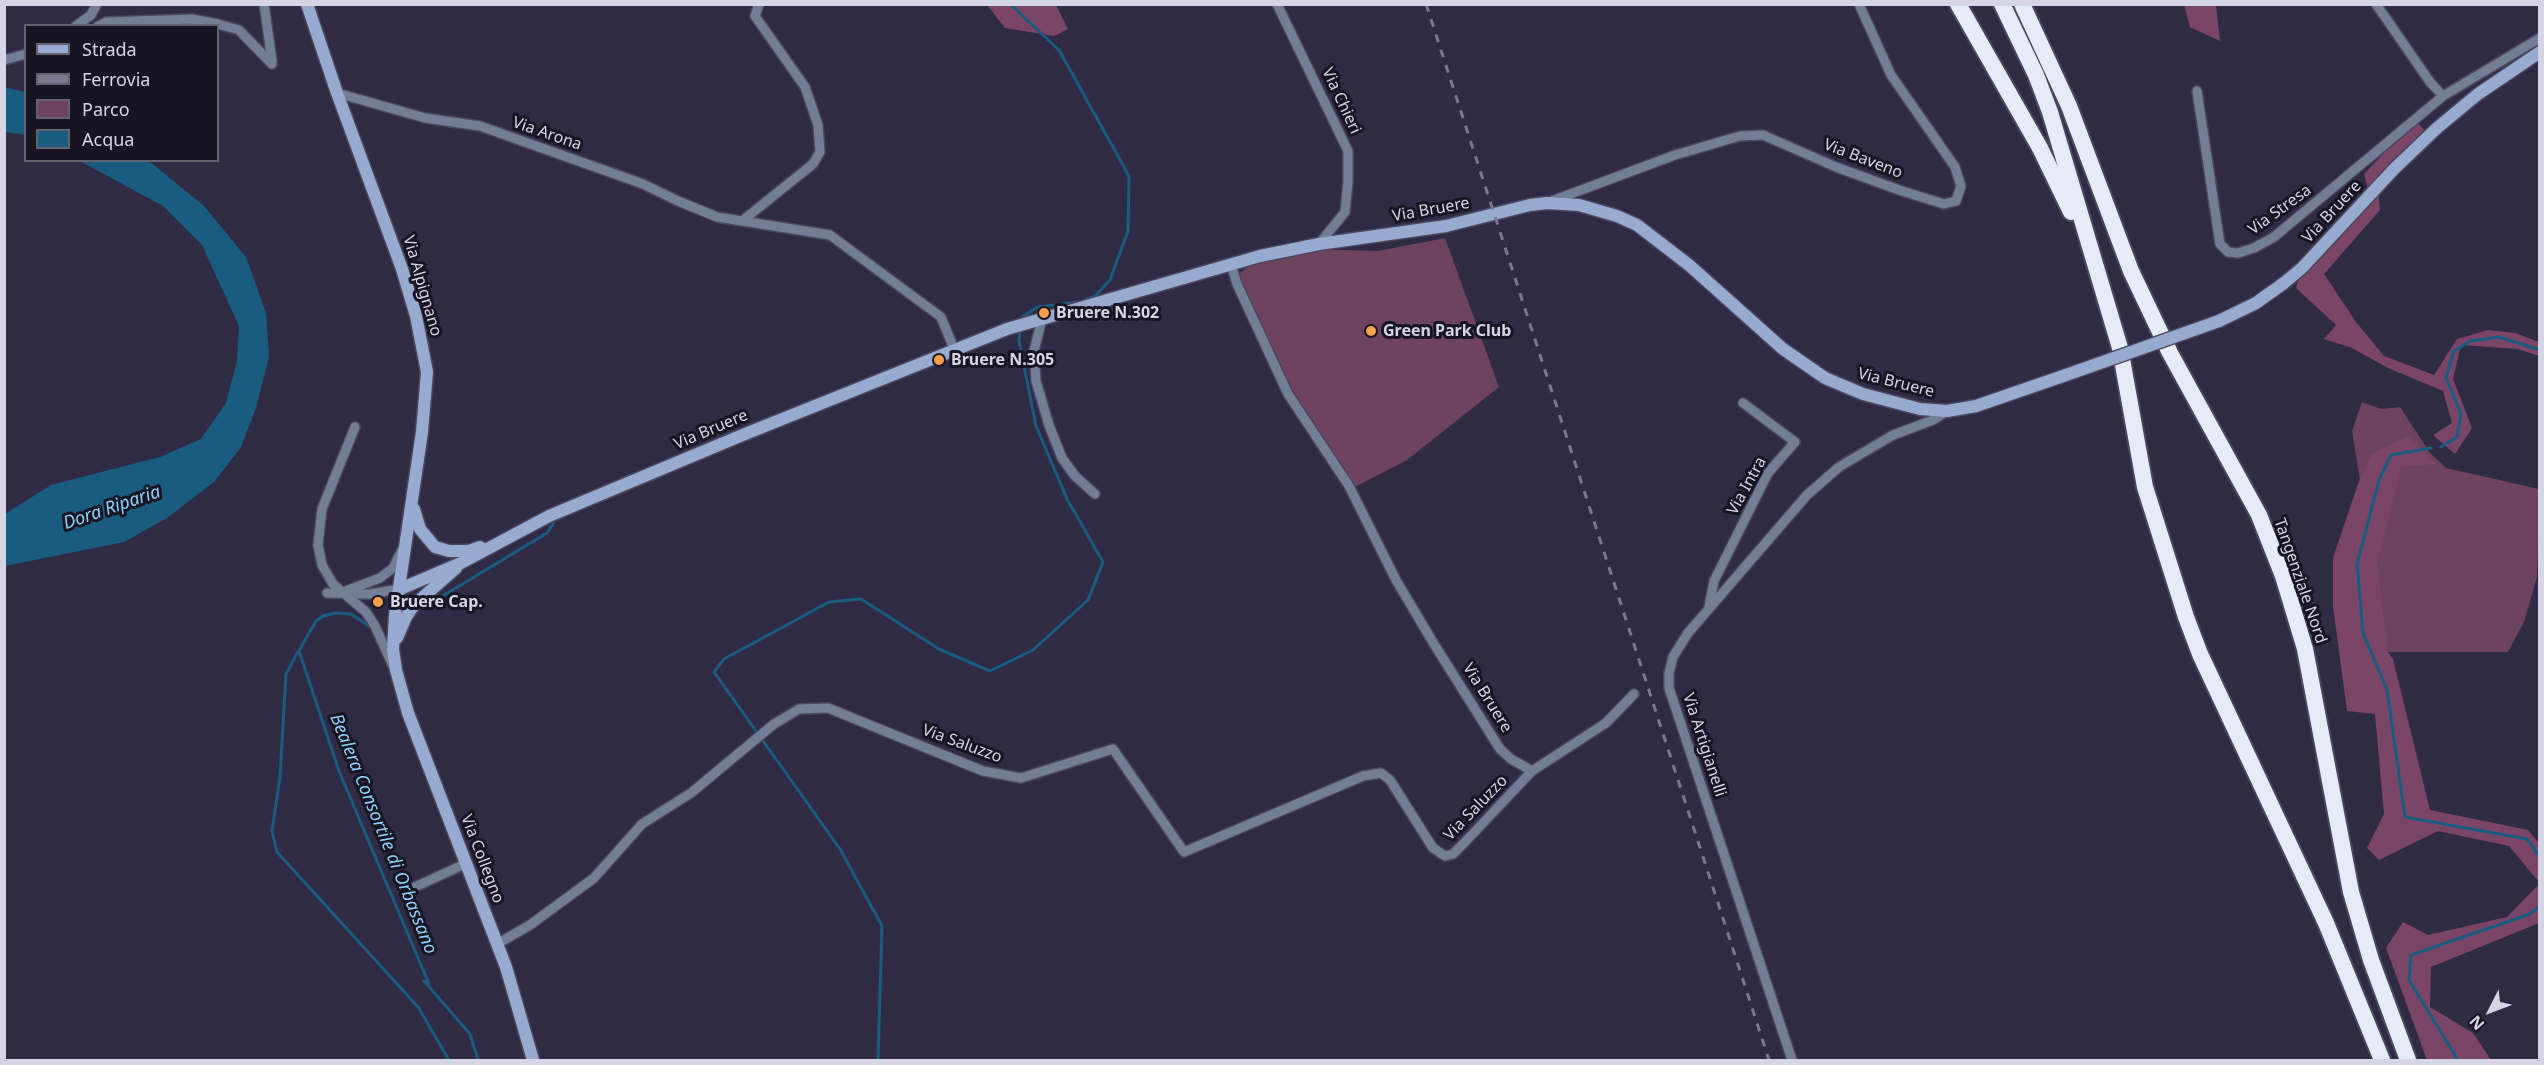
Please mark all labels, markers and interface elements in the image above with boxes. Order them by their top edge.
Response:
legend [24,24,219,162]
text: Strada [82,37,137,61]
street label: Via Chieri [1317,65,1365,137]
text: Ferrovia [82,67,150,91]
text: Parco [82,97,130,121]
street label: Via Arona [510,113,584,155]
text: Acqua [82,127,134,151]
street label: Via Baveno [1821,135,1905,183]
street label: Via Bruere [2298,177,2366,247]
street label: Via Stresa [2245,181,2315,239]
street label: Via Bruere [1391,194,1471,226]
street label: Via Alpignano [399,234,445,338]
place label: Bruere N.302 [1056,303,1159,323]
marker: Bruere N.302 [1037,306,1051,320]
place label: Green Park Club [1383,321,1511,341]
marker: Green Park Club [1364,324,1378,338]
place label: Bruere N.305 [951,350,1054,370]
marker: Bruere N.305 [932,353,946,367]
street label: Via Bruere [1856,364,1936,402]
street label: Via Bruere [671,406,751,454]
street label: Via Intra [1723,454,1771,518]
water label: Dora Riparia [61,481,163,535]
street label: Tangenziale Nord [2270,516,2330,646]
place label: Bruere Cap. [390,592,483,612]
marker: Bruere Cap. [371,595,385,609]
street label: Via Bruere [1458,660,1516,736]
street label: Via Artigianelli [1678,691,1730,799]
water label: Bealera Consortile di Orbassano [325,711,441,957]
street label: Via Saluzzo [920,721,1004,767]
street label: Via Saluzzo [1440,771,1512,845]
street label: Via Collegno [456,812,508,906]
north arrow [2460,981,2520,1041]
text: N [2464,1011,2489,1035]

